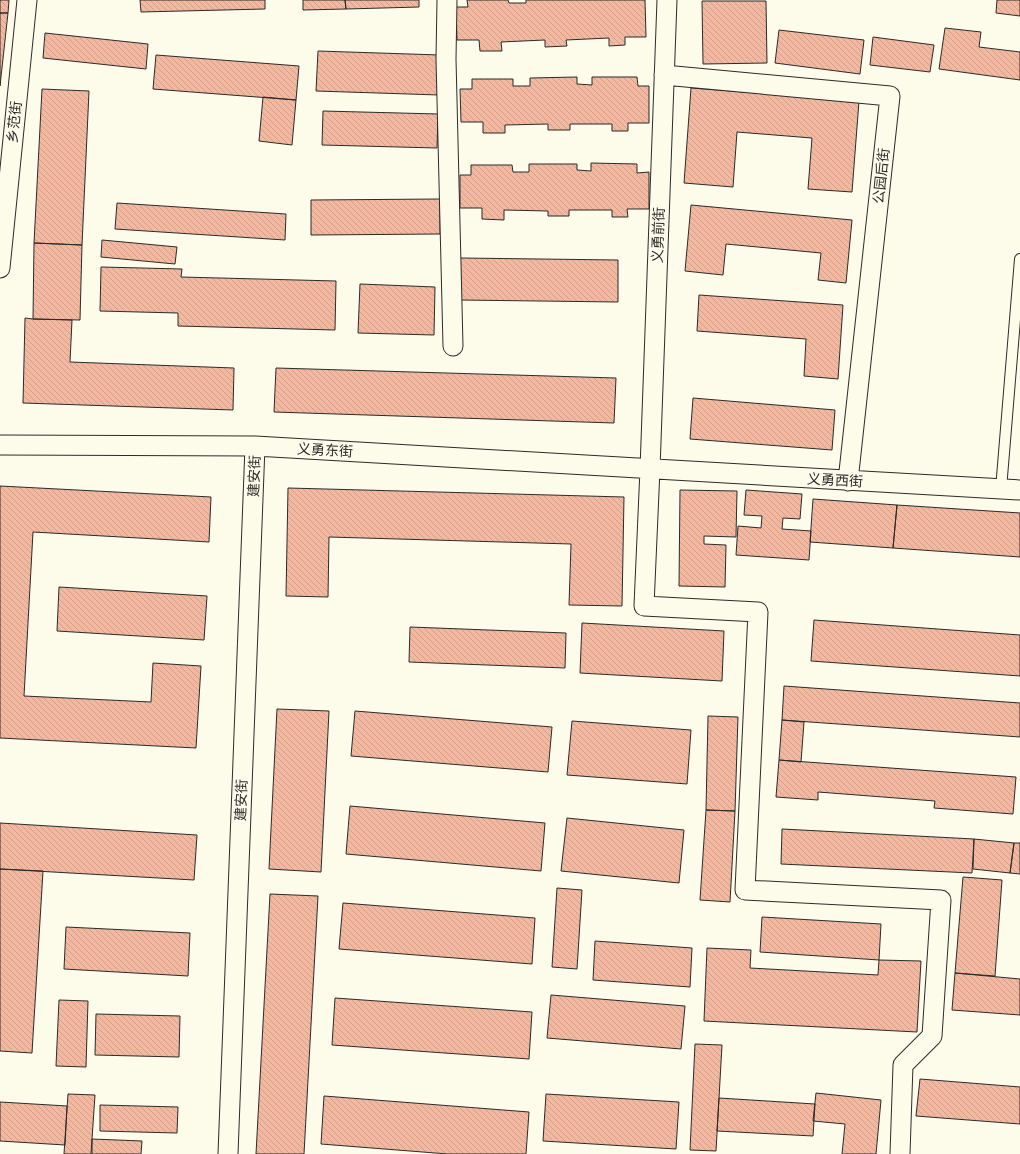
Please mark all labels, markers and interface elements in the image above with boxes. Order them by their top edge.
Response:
street label: 乡范街 [4,100,24,144]
street label: 公园后街 [870,147,892,205]
street label: 义勇前街 [649,207,667,263]
street label: 义勇东街 [297,441,353,459]
street label: 建安街 [245,455,263,497]
street label: 义勇西街 [807,471,863,489]
street label: 建安街 [232,779,250,821]

